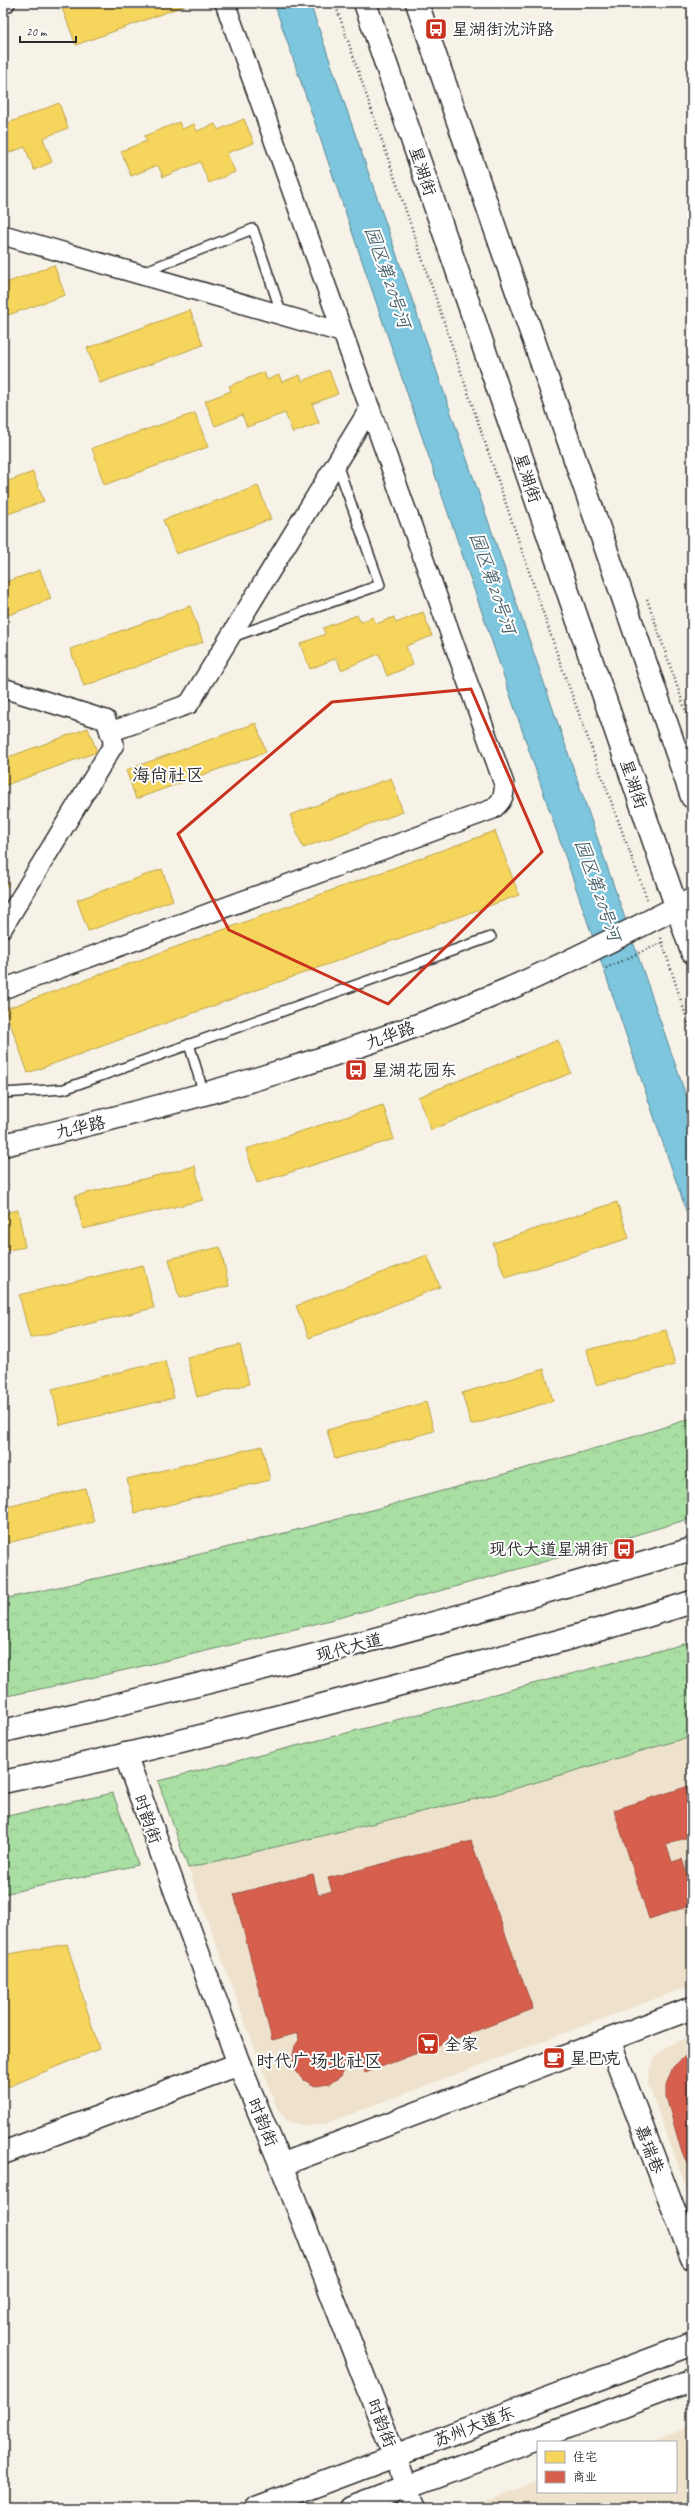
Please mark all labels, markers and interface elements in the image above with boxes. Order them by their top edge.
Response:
bus stop icon: 星湖街沈浒路 [423,16,449,42]
scale bar [20,18,76,44]
place label: 星湖街沈浒路 [452,19,554,40]
text: 20 m [26,24,48,40]
street label: 星湖街 [404,144,441,199]
water label: 园区第20号河 [360,223,417,334]
street label: 星湖街 [509,451,546,506]
water label: 园区第20号河 [465,529,522,640]
street label: 星湖街 [615,757,652,812]
district label: 海尚社区 [132,764,204,786]
water label: 园区第20号河 [570,836,627,947]
street label: 九华路 [363,1017,418,1054]
bus stop icon: 星湖花园东 [343,1057,369,1083]
place label: 星湖花园东 [372,1060,457,1081]
street label: 九华路 [53,1112,107,1143]
bus stop icon: 现代大道星湖街 [611,1536,637,1562]
place label: 现代大道星湖街 [489,1539,608,1560]
street label: 现代大道 [314,1629,385,1666]
street label: 时韵街 [129,1792,166,1847]
supermarket icon: 全家 [415,2031,441,2057]
place label: 全家 [444,2034,478,2055]
cafe icon: 星巴克 [541,2045,567,2071]
place label: 星巴克 [570,2048,621,2069]
district label: 时代广场北社区 [256,2050,382,2072]
street label: 时韵街 [243,2095,282,2150]
street label: 嘉瑞巷 [631,2122,669,2178]
street label: 时韵街 [363,2396,400,2451]
street label: 苏州大道东 [431,2401,518,2452]
legend [537,2441,677,2493]
text: 住宅 [573,2449,597,2465]
text: 商业 [573,2469,597,2485]

